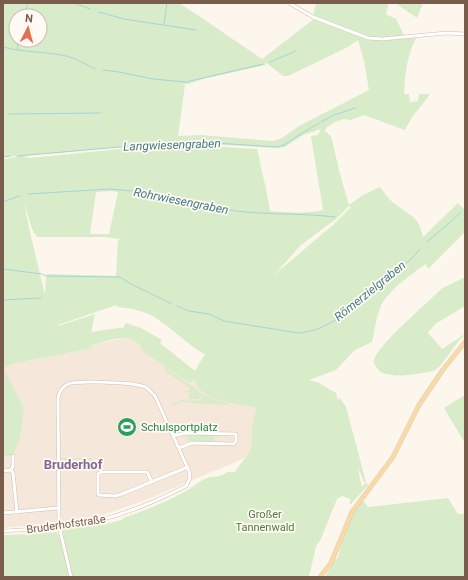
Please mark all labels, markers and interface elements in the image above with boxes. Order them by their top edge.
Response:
north arrow [8,8,48,48]
text: N [24,12,34,25]
water label: Langwiesengraben [123,136,221,154]
water label: Rohrwiesengraben [132,185,230,217]
water label: Römerzielgraben [332,258,408,324]
sports icon: Schulsportplatz [116,416,138,438]
place label: Schulsportplatz [141,421,218,434]
district label: Bruderhof [44,457,103,472]
park label: Großer Tannenwald [235,508,295,534]
street label: Bruderhofstraße [26,512,107,536]

